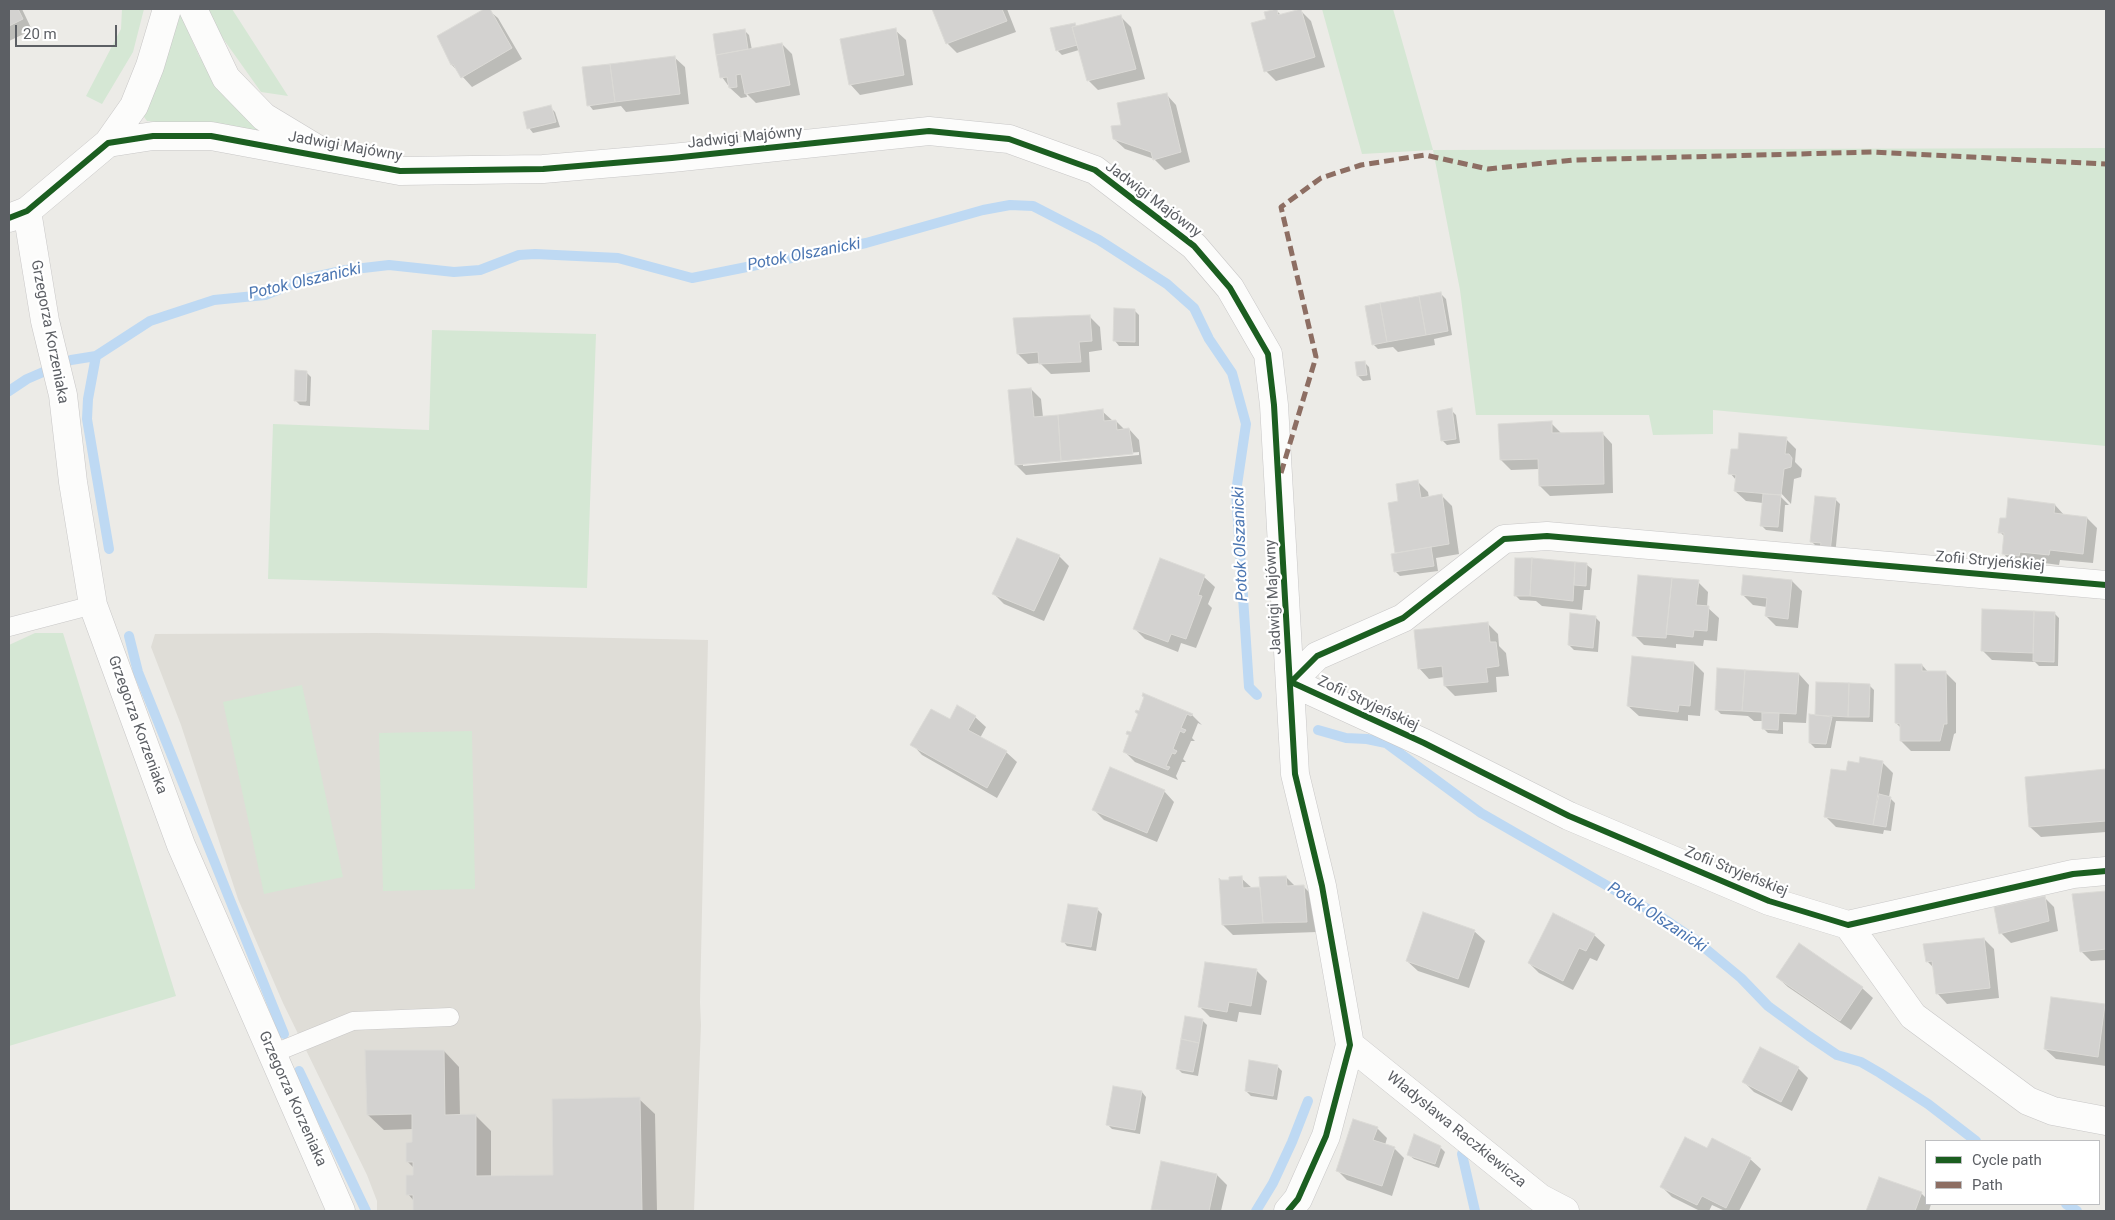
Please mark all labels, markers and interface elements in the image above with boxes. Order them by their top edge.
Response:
scale bar [18,15,120,47]
text: 20 m [23,25,57,43]
street label: Jadwigi Majówny [687,123,803,153]
street label: Jadwigi Majówny [286,128,404,166]
street label: Jadwigi Majówny [1101,158,1205,242]
water label: Potok Olszanicki [746,235,862,275]
street label: Grzegorza Korzeniaka [26,259,72,405]
water label: Potok Olszanicki [247,260,363,304]
water label: Potok Olszanicki [1229,486,1253,602]
street label: Jadwigi Majówny [1262,539,1286,655]
street label: Zofii Stryjeńskiej [1935,548,2045,576]
street label: Grzegorza Korzeniaka [104,653,170,797]
street label: Zofii Stryjeńskiej [1315,673,1421,735]
street label: Zofii Stryjeńskiej [1682,843,1790,901]
water label: Potok Olszanicki [1604,879,1710,957]
street label: Grzegorza Korzeniaka [254,1029,330,1169]
street label: Władysława Raczkiewicza [1383,1068,1529,1192]
legend [1925,1140,2100,1205]
text: Cycle path [1972,1151,2042,1169]
text: Path [1972,1176,2003,1194]

